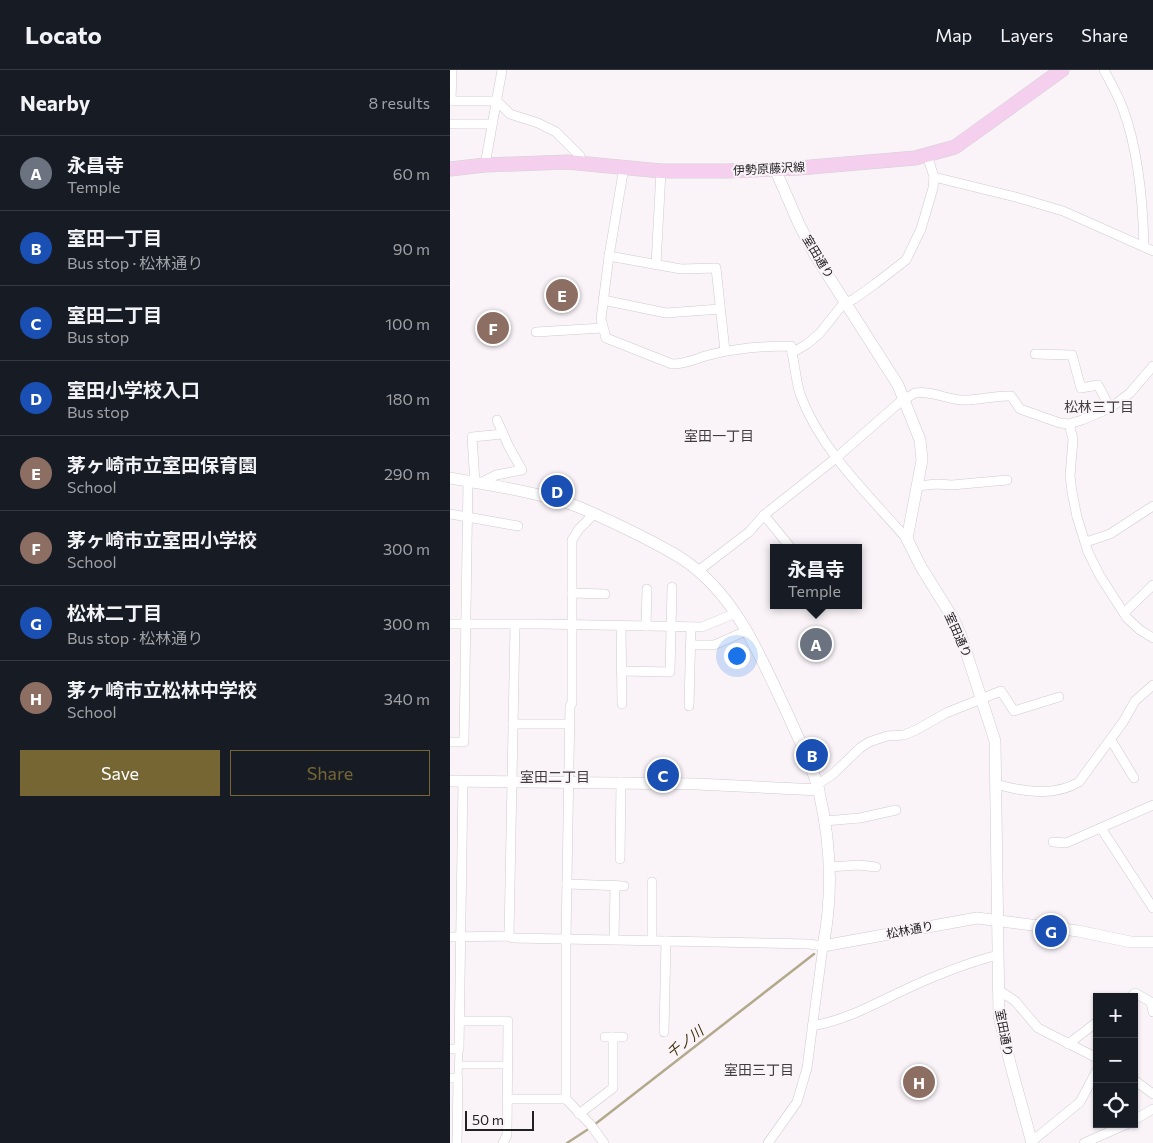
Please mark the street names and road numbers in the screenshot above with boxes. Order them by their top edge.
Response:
street label: 伊勢原藤沢線 [733,159,805,177]
street label: 室田通り [800,232,837,281]
street label: 室田通り [943,610,975,659]
street label: 松林通り [885,918,935,940]
street label: 室田通り [994,1008,1016,1058]

